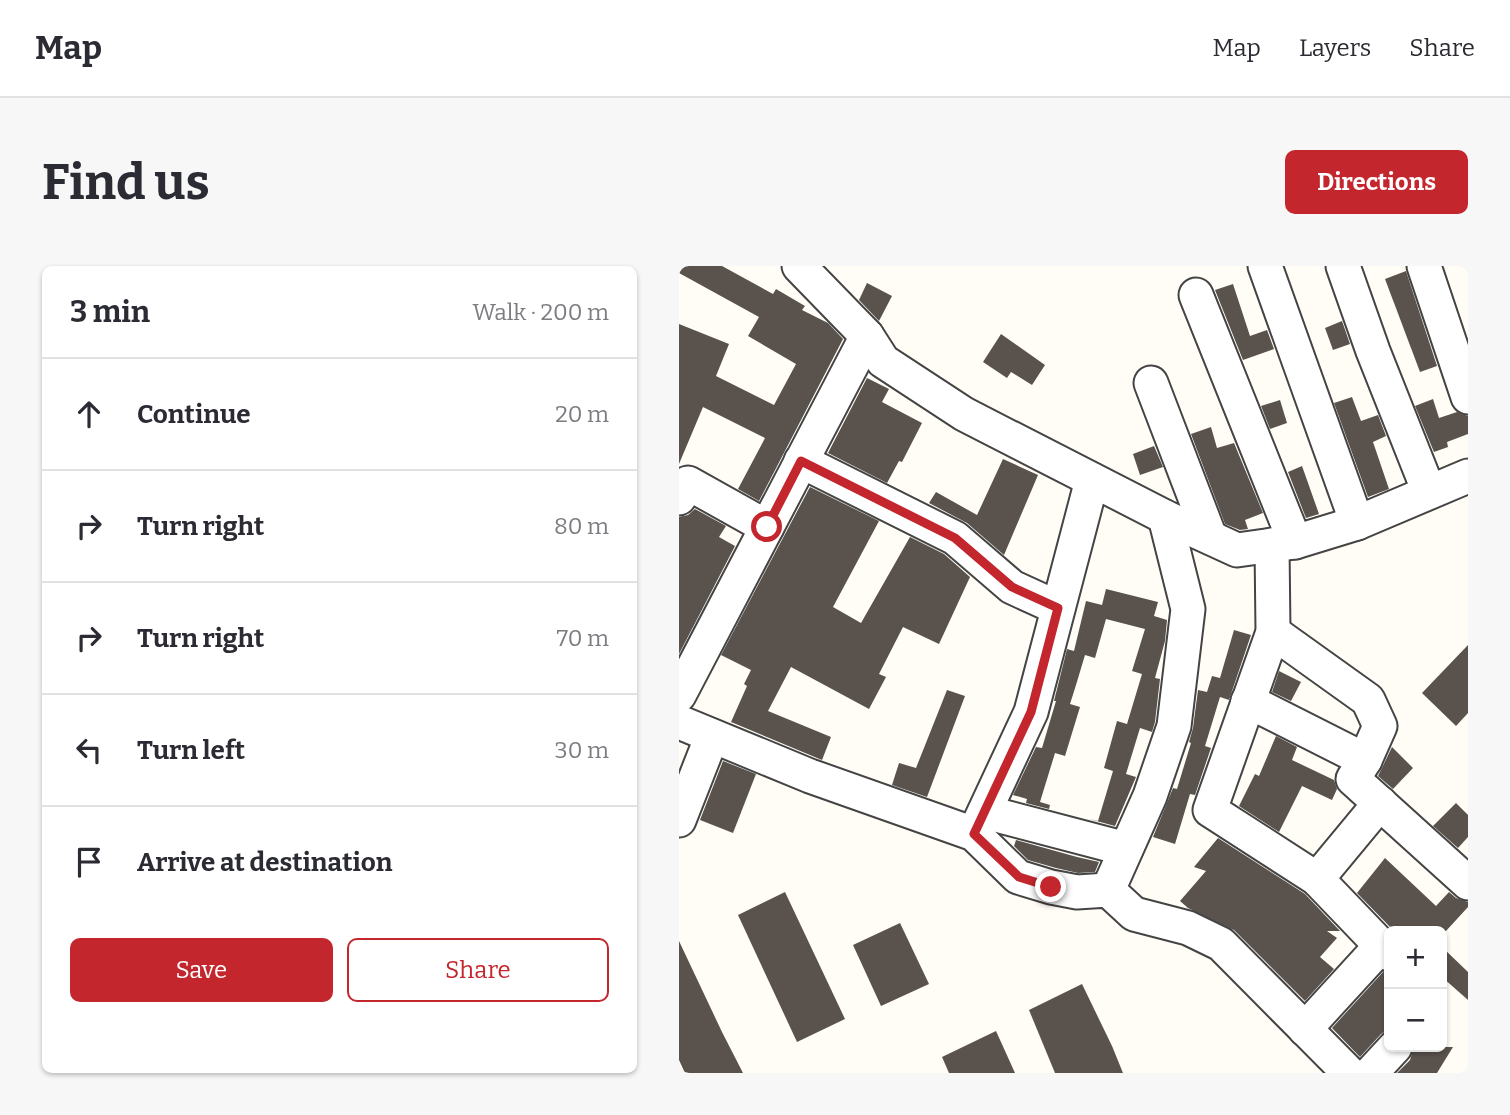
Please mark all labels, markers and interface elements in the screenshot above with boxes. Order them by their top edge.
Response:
text: Map [35,28,102,68]
text: Map [1213,34,1261,62]
text: Layers [1299,34,1371,62]
text: Share [1409,34,1475,62]
button: Directions [1285,150,1468,214]
text: Find us [42,153,210,212]
text: 3 min [70,294,150,330]
text: Walk · 200 m [473,298,609,326]
icon: ahead [70,395,108,433]
text: Continue [137,399,251,430]
text: 20 m [555,400,609,428]
icon: right [70,507,108,545]
text: Turn right [137,511,264,542]
route start [751,511,782,542]
text: 80 m [554,512,609,540]
icon: right [70,619,108,657]
text: Turn right [137,623,264,654]
text: 70 m [557,624,609,652]
icon: left [70,731,108,769]
text: Turn left [137,735,245,766]
text: 30 m [555,736,609,764]
icon: arrive [70,843,108,881]
text: Arrive at destination [137,847,392,878]
route end [1035,871,1066,902]
map controls [1384,926,1447,1052]
button: + [1384,926,1447,989]
button: Save [70,938,333,1002]
button: Share [347,938,609,1002]
button: − [1384,989,1447,1052]

